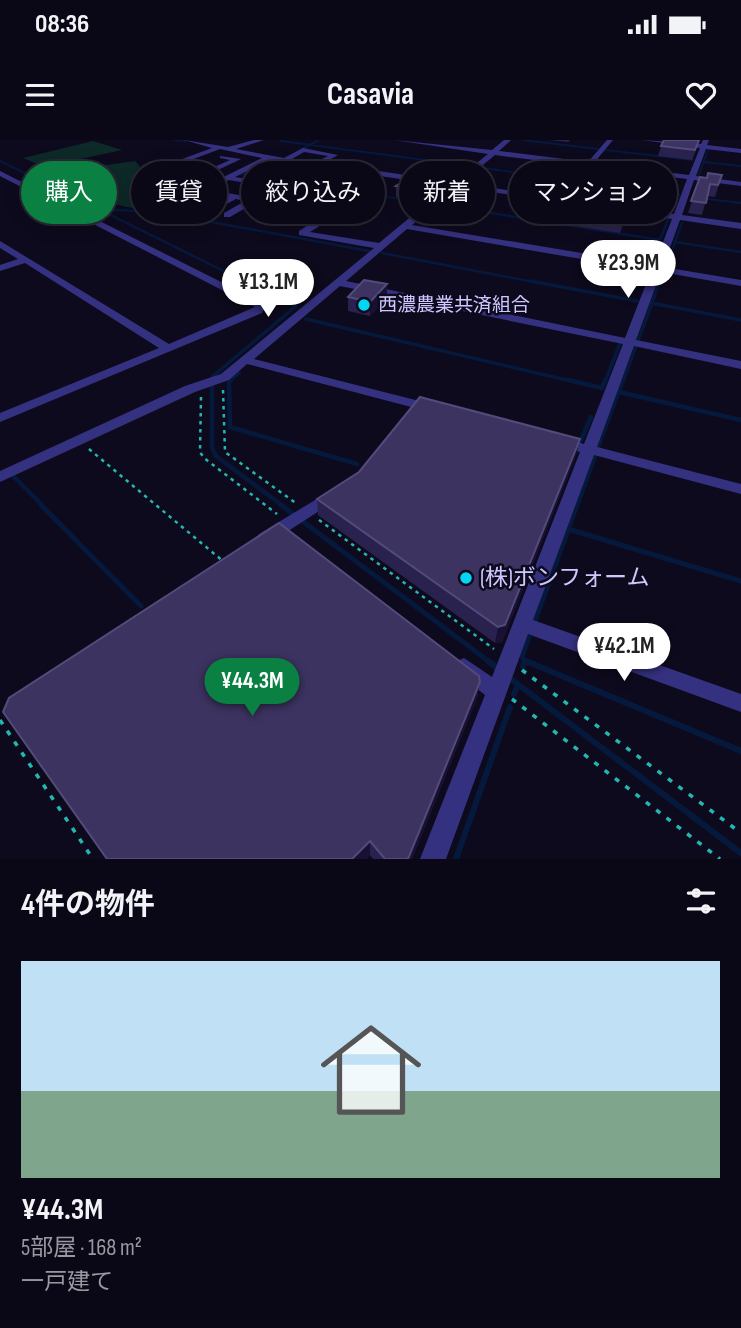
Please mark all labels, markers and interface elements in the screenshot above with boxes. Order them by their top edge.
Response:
text: 08:36 [35,9,89,40]
text: Casavia [327,75,414,114]
icon: menu [21,76,59,114]
icon: heart [682,76,720,114]
chip: 購入 [21,161,117,224]
chip: 賃貸 [131,161,227,224]
chip: 絞り込み [241,161,385,224]
chip: 新着 [399,161,495,224]
chip: マンション [509,161,677,224]
pin: ¥23.9M [571,240,685,300]
text: ¥23.9M [597,249,659,277]
pin: ¥13.1M [211,260,325,319]
text: ¥13.1M [238,268,298,296]
place label: 西濃農業共済組合 [378,294,530,317]
marker: 西濃農業共済組合 [356,297,372,313]
place label: (株)ボンフォーム [480,564,650,592]
marker: (株)ボンフォーム [458,570,474,586]
pin: ¥42.1M [567,624,681,683]
text: ¥42.1M [593,632,655,660]
pin: ¥44.3M [195,658,309,718]
text: ¥44.3M [220,667,284,695]
icon: filters [682,882,720,920]
text: 4件の物件 [21,887,155,923]
icon: home [308,1007,434,1133]
text: ¥44.3M [21,1192,103,1228]
text: 5部屋 · 168 m² [21,1234,142,1262]
text: 一戸建て [21,1268,113,1296]

